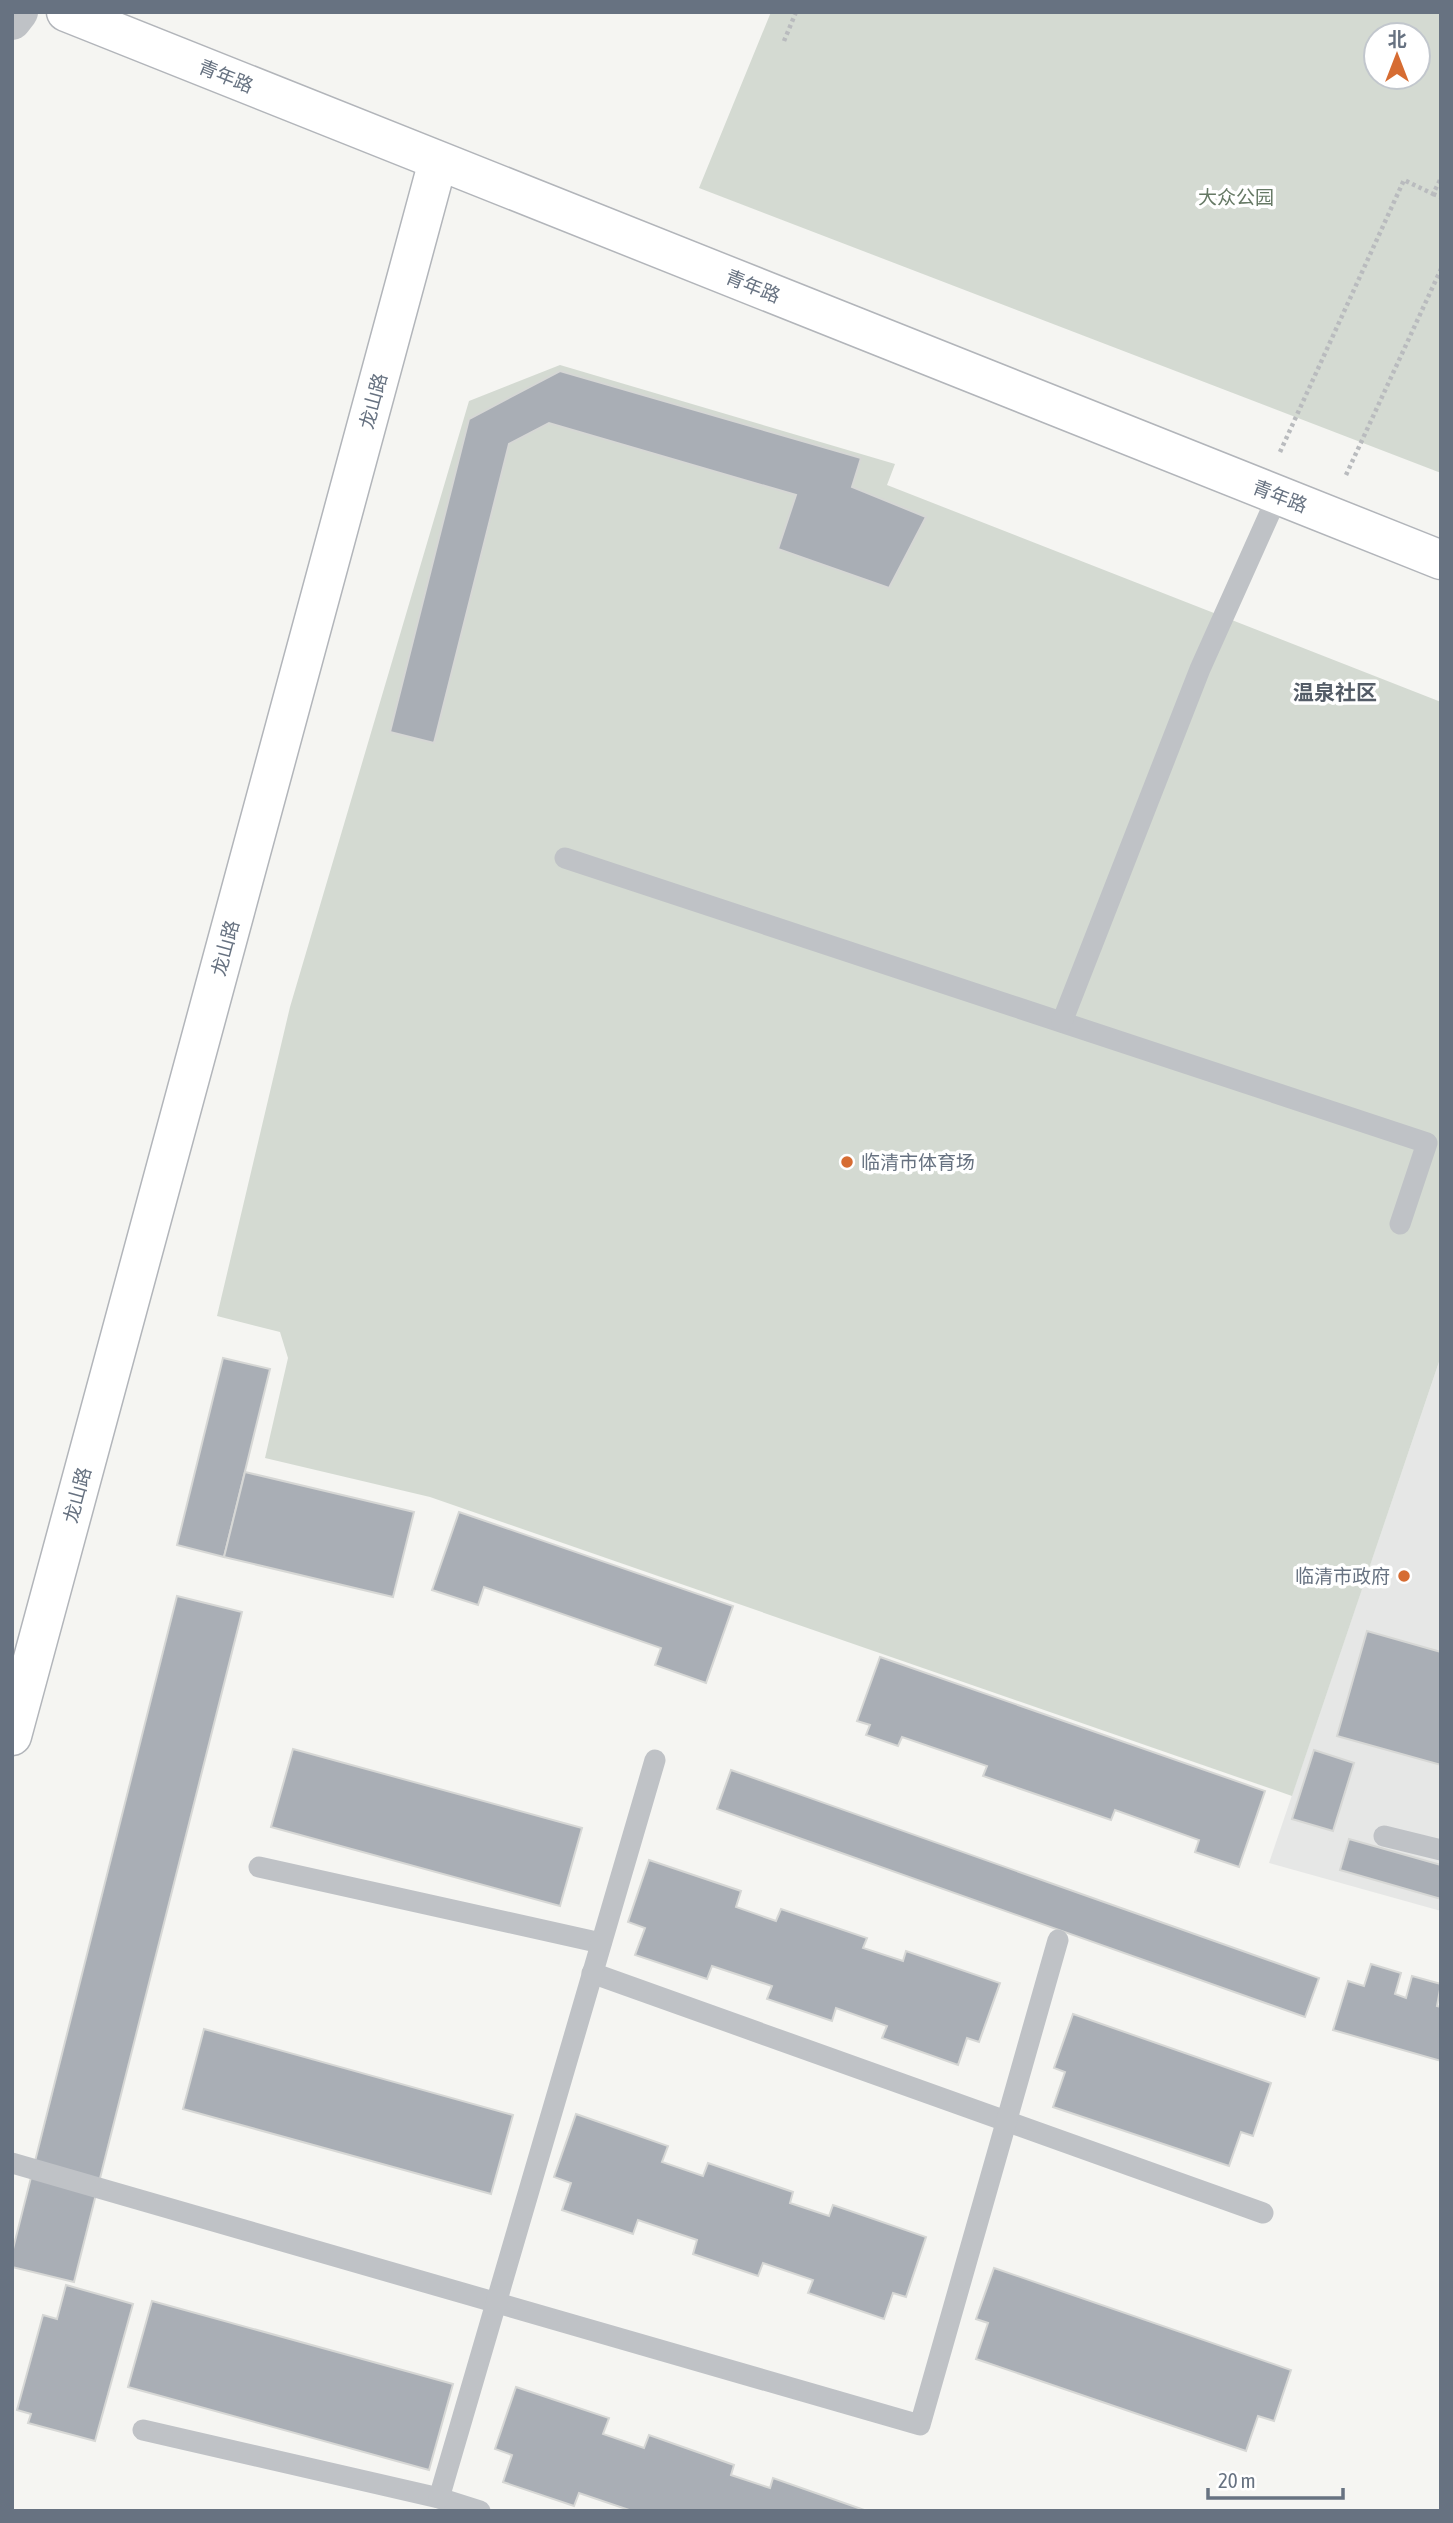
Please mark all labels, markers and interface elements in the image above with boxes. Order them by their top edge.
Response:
north arrow [1362,21,1432,91]
text: 北 [1387,28,1407,50]
street label: 青年路 [195,55,257,97]
park label: 大众公园 [1198,186,1274,208]
street label: 青年路 [722,265,784,307]
street label: 龙山路 [355,371,391,431]
street label: 青年路 [1249,476,1311,516]
district label: 温泉社区 [1293,680,1377,704]
street label: 龙山路 [207,918,243,978]
place label: 临清市体育场 [861,1151,975,1173]
marker: 临清市体育场 [839,1154,855,1170]
street label: 龙山路 [59,1465,95,1525]
place label: 临清市政府 [1295,1565,1390,1587]
marker: 临清市政府 [1396,1568,1412,1584]
scale bar [1208,2456,1343,2500]
text: 20 m [1218,2468,1256,2492]

